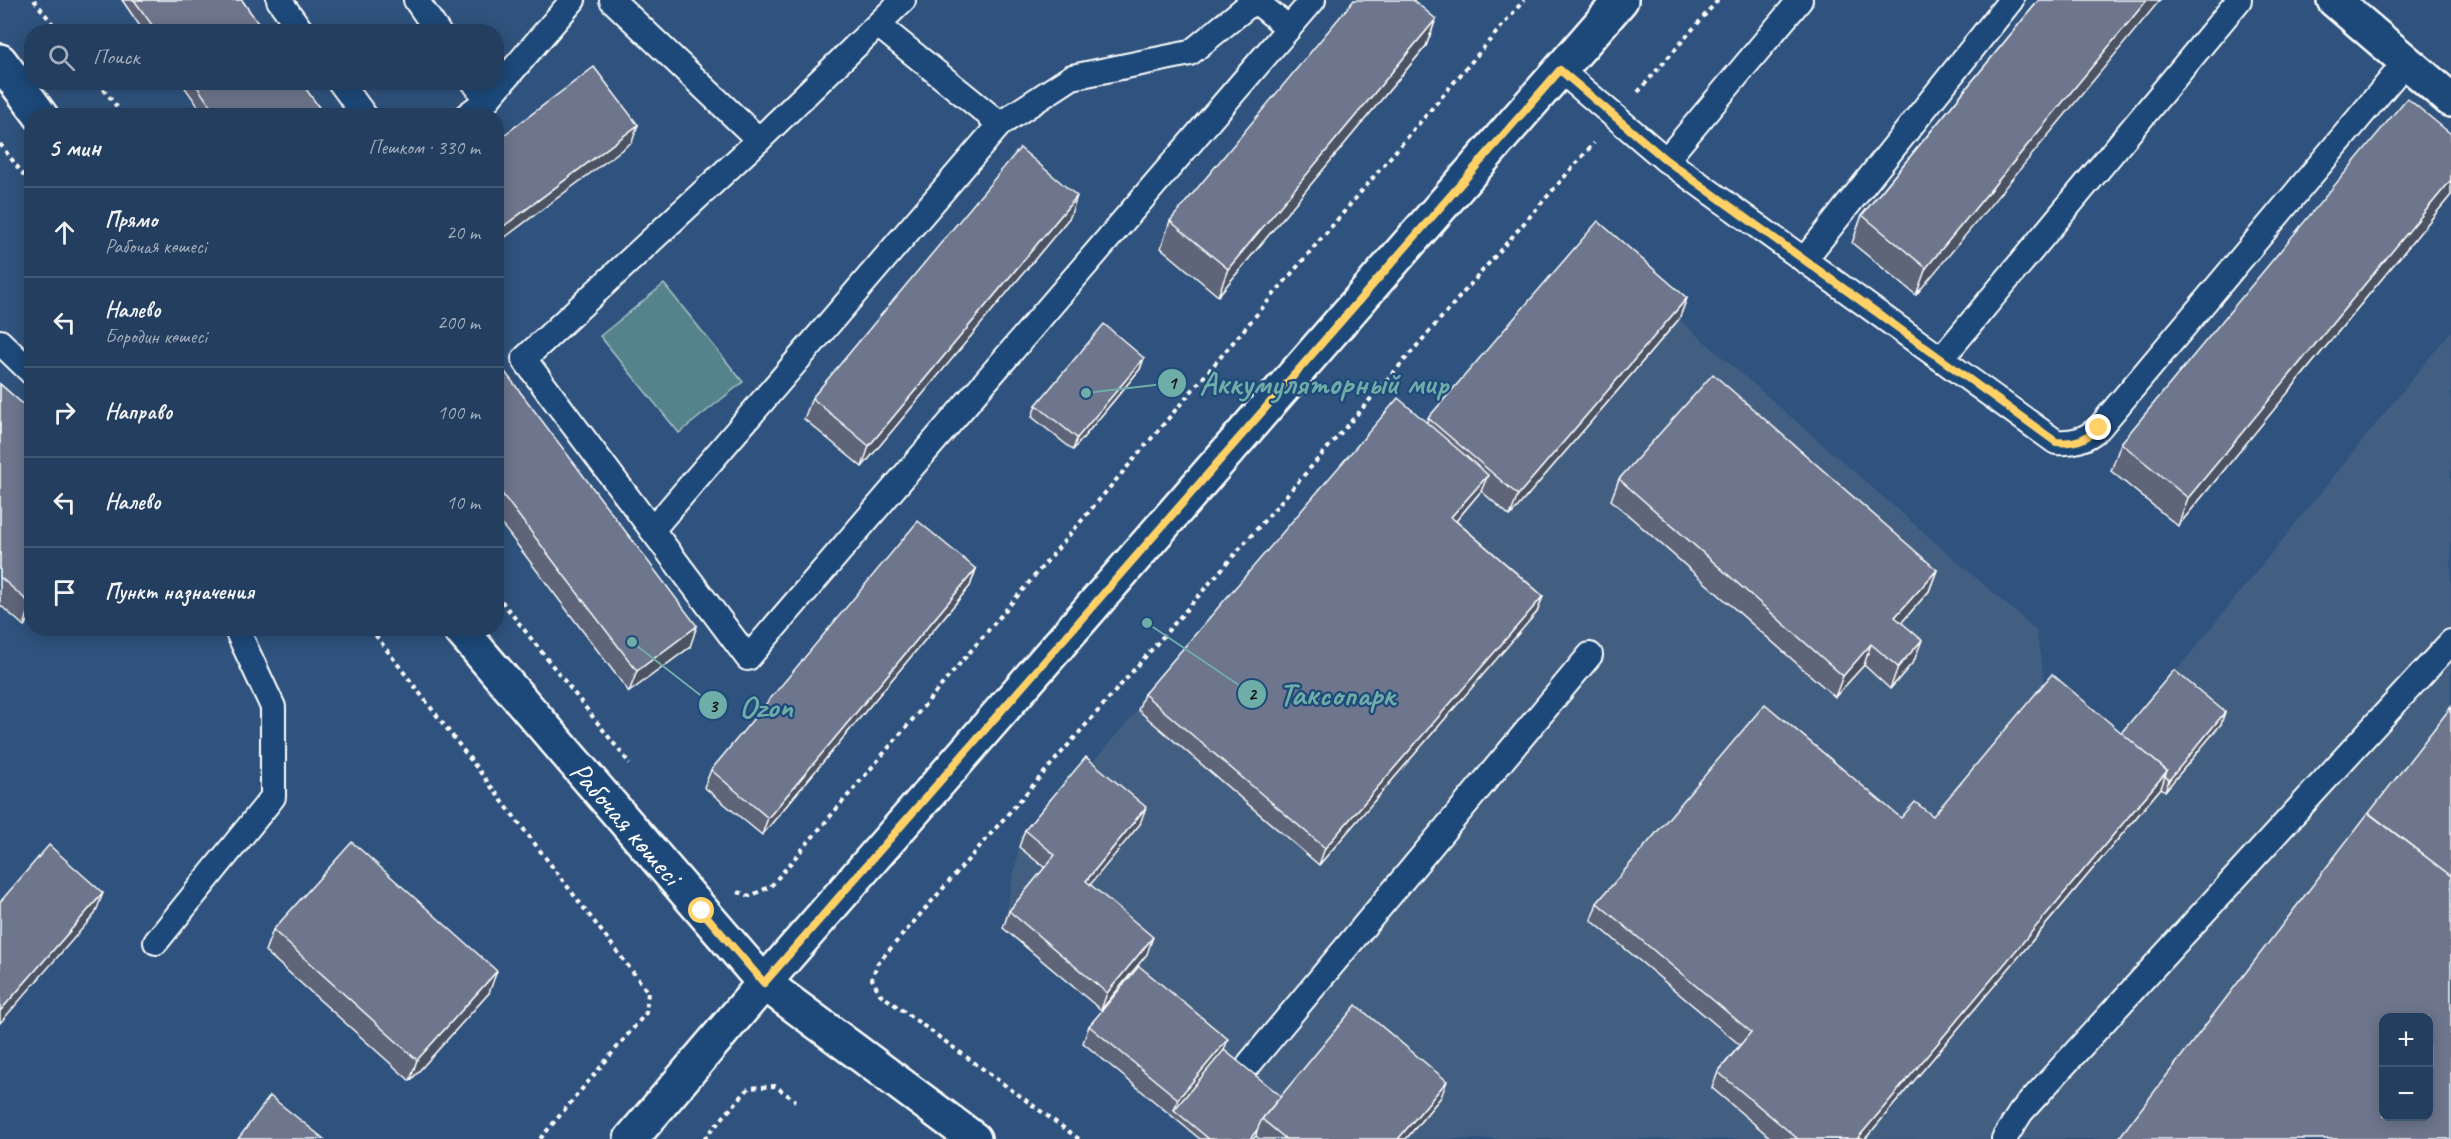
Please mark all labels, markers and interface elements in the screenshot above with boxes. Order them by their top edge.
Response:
search box [24,24,504,90]
icon: search [45,41,78,74]
text: Поиск [93,43,139,71]
text: 5 мин [48,131,100,164]
text: Пешком · 330 m [368,135,480,160]
text: Прямо [105,206,157,234]
icon: ahead [48,216,81,249]
text: 20 m [446,220,480,245]
text: Рабочая көшесі [105,234,206,259]
text: Налево [105,296,161,324]
icon: left [48,306,81,339]
text: 200 m [437,310,480,335]
text: Бородин көшесі [105,324,207,349]
callout: Аккумуляторный мир [1157,358,1460,408]
text: Аккумуляторный мир [1199,363,1450,404]
text: 1 [1168,372,1178,394]
icon: right [48,396,81,429]
text: Направо [105,398,172,426]
text: 100 m [437,400,480,425]
route end [2085,414,2111,440]
icon: left [48,486,81,519]
text: Налево [105,488,161,516]
text: 10 m [446,490,480,515]
icon: arrive [48,576,81,609]
text: Пункт назначения [105,578,254,606]
callout: Таксопарк [1237,669,1407,719]
text: Таксопарк [1279,674,1397,715]
callout: Ozon [698,680,805,730]
text: 2 [1248,683,1258,705]
text: Ozon [739,686,794,727]
text: 3 [709,695,719,717]
street label: Рабочая көшесі [562,753,692,895]
route start [688,897,714,923]
map controls [2379,1013,2433,1121]
button: + [2379,1013,2433,1067]
button: − [2379,1067,2433,1121]

